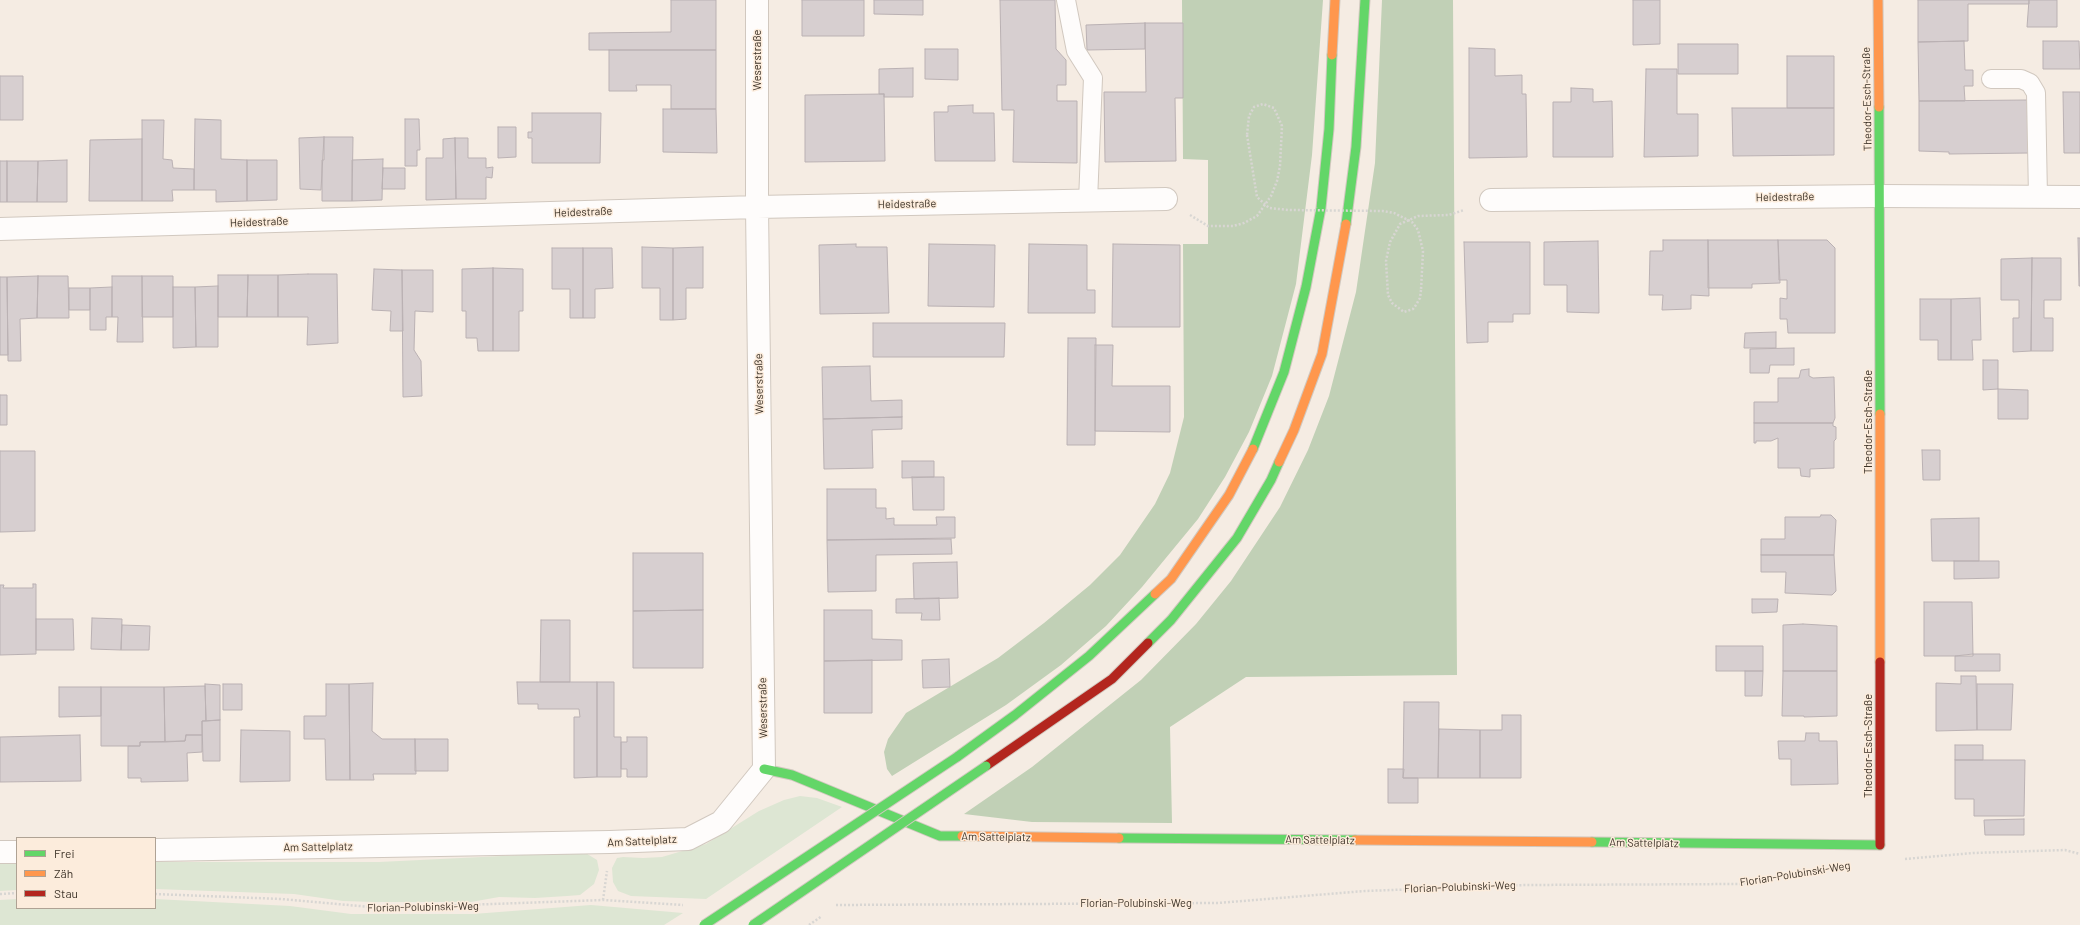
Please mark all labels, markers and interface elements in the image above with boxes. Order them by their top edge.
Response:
street label: Weserstraße [750,30,764,90]
street label: Theodor-Esch-Straße [1859,47,1875,151]
street label: Heidestraße [1756,190,1814,204]
street label: Heidestraße [878,197,936,211]
street label: Heidestraße [554,204,612,220]
street label: Heidestraße [230,214,288,230]
street label: Weserstraße [752,353,766,415]
street label: Theodor-Esch-Straße [1861,370,1875,474]
street label: Weserstraße [756,677,770,739]
street label: Theodor-Esch-Straße [1861,694,1875,798]
street label: Am Sattelplatz [961,830,1031,844]
street label: Am Sattelplatz [607,833,677,849]
street label: Am Sattelplatz [1285,833,1355,847]
street label: Am Sattelplatz [1609,836,1679,850]
legend [16,837,156,909]
street label: Am Sattelplatz [283,840,353,854]
text: Frei [54,846,74,860]
street label: Florian-Polubinski-Weg [1739,859,1851,889]
text: Zäh [54,866,73,880]
street label: Florian-Polubinski-Weg [1404,878,1516,896]
text: Stau [54,886,78,900]
street label: Florian-Polubinski-Weg [1080,896,1192,910]
street label: Florian-Polubinski-Weg [367,899,479,915]

